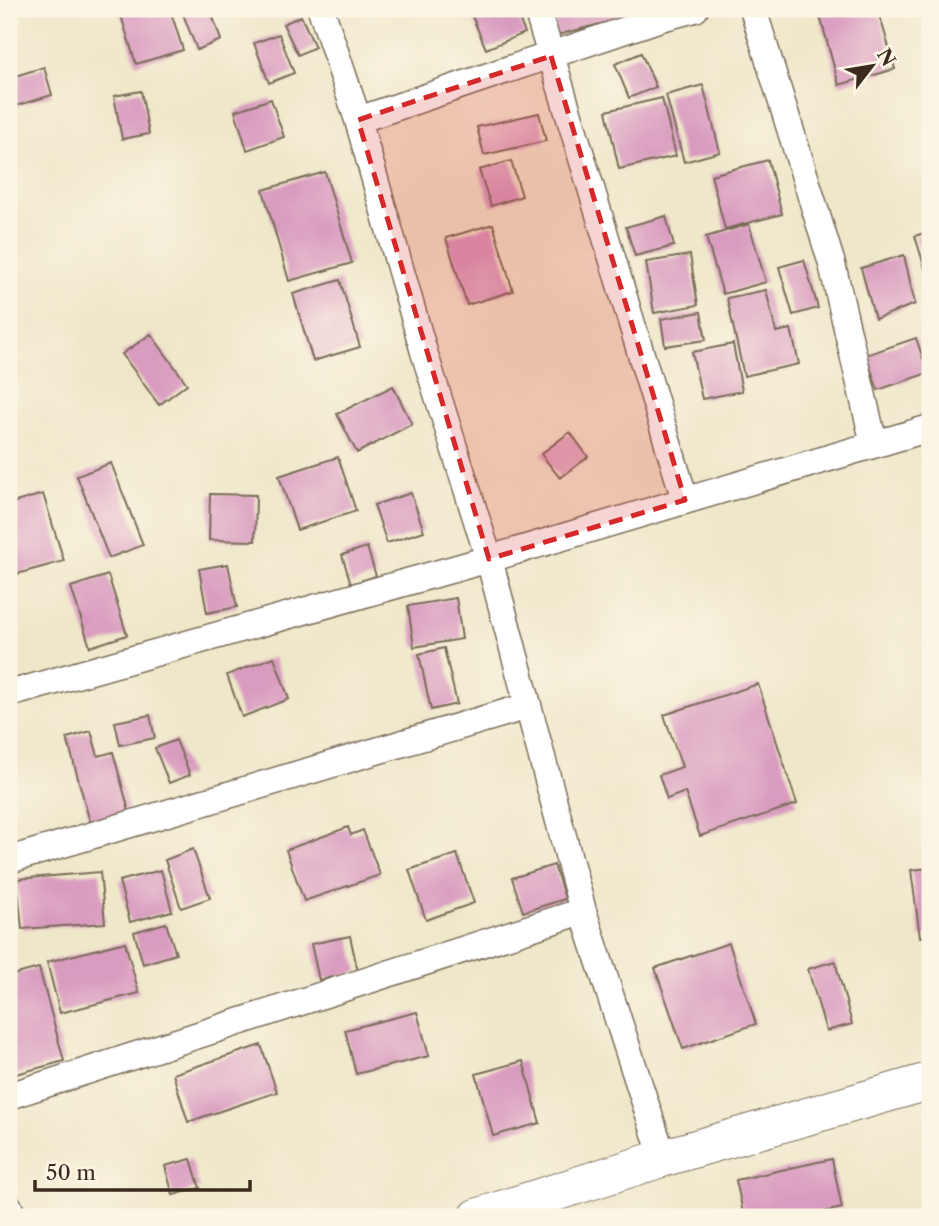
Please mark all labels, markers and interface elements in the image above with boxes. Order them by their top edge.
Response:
north arrow [838,32,908,102]
text: N [872,45,900,71]
scale bar [35,1149,250,1193]
text: 50 m [46,1160,96,1185]

